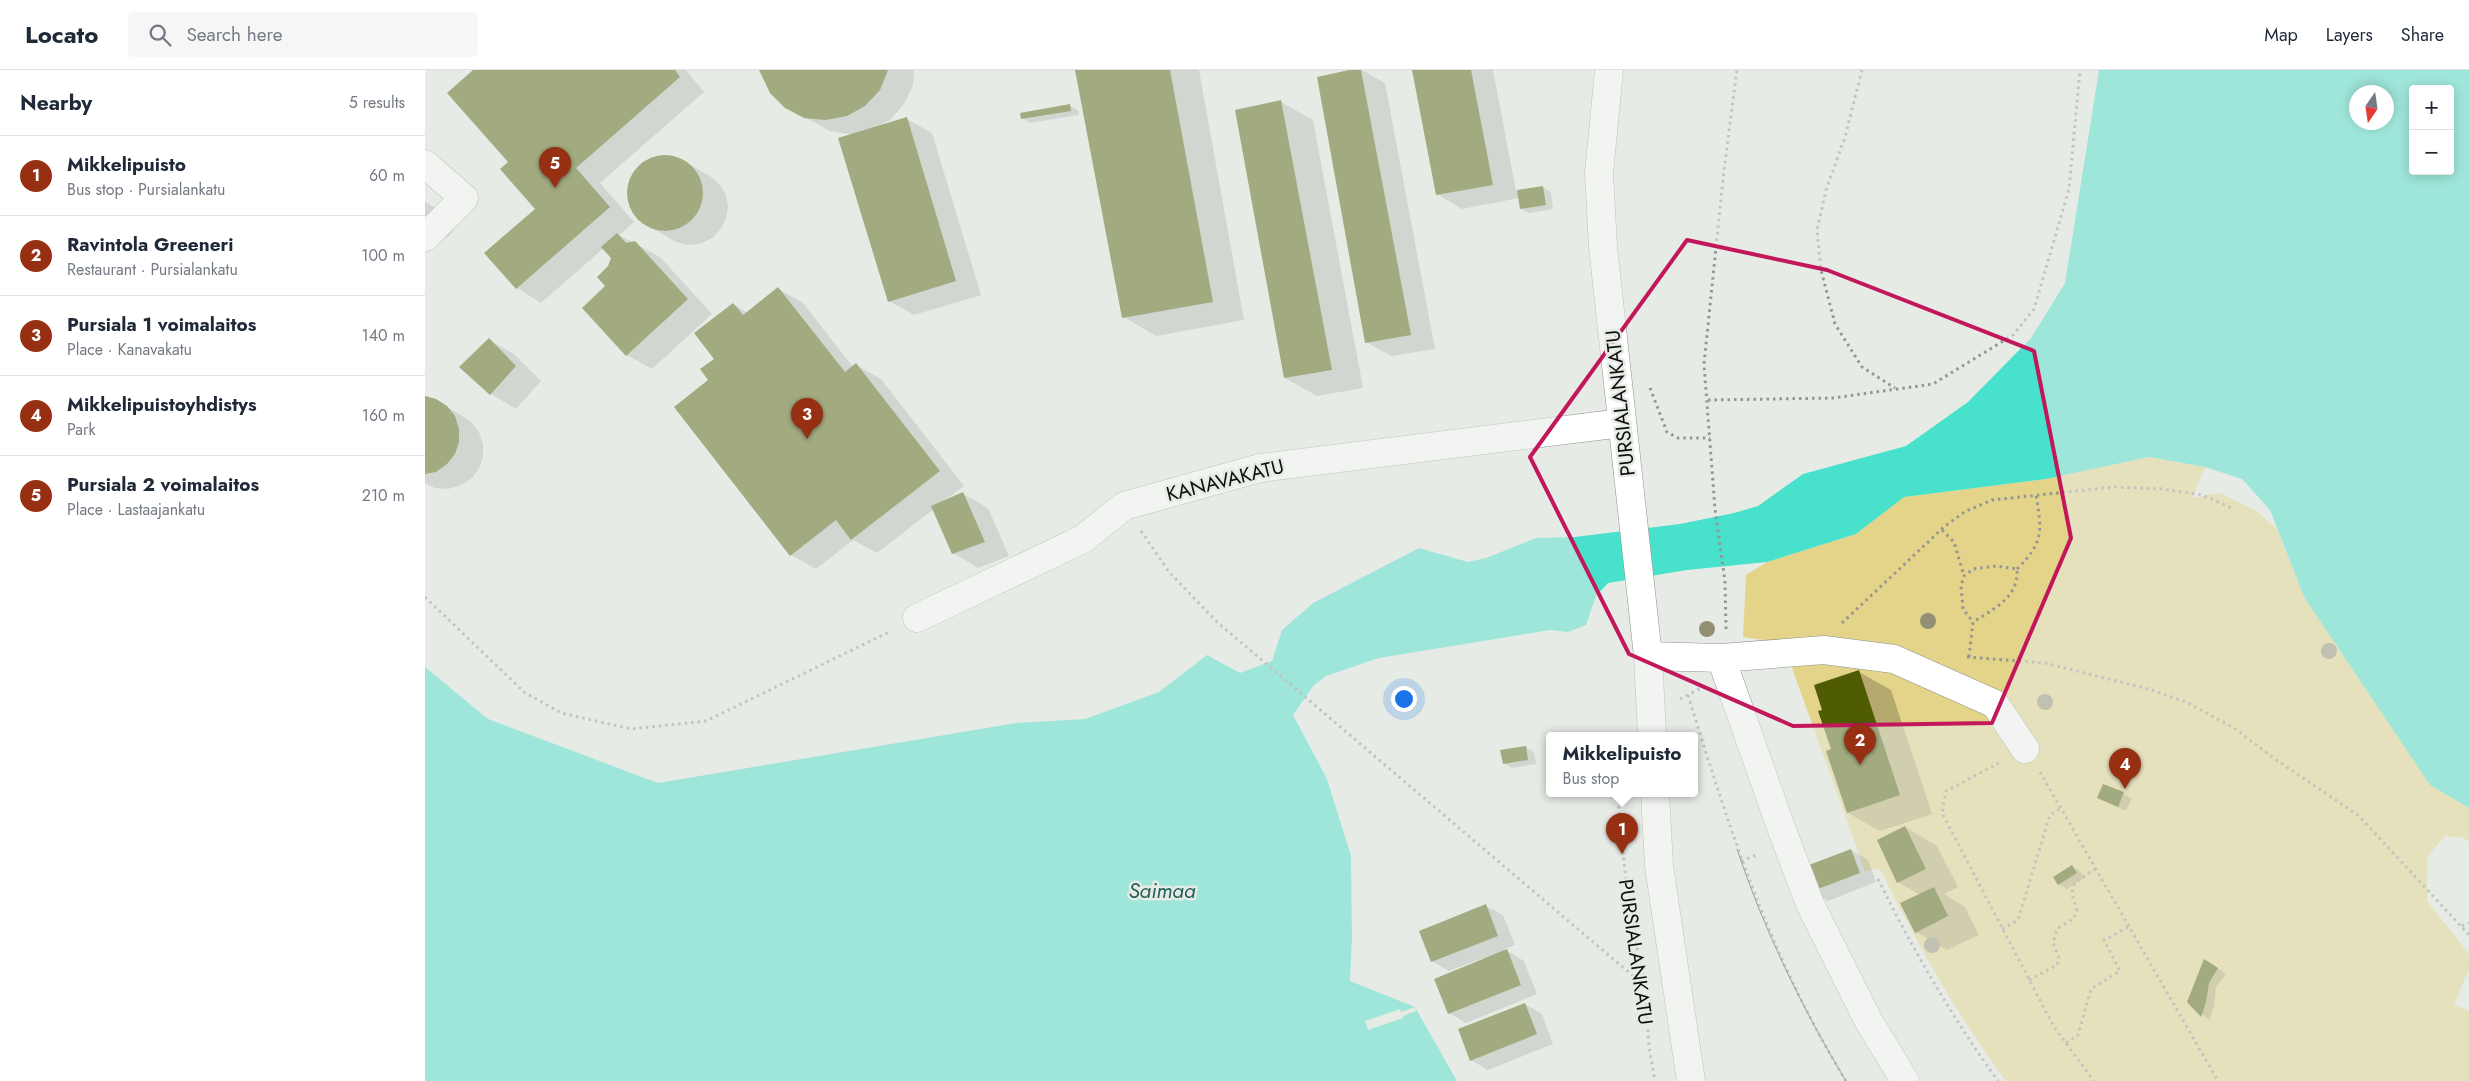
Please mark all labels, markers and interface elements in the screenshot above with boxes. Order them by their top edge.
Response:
search box [128,12,478,57]
text: Locato [25,17,98,52]
icon: search [146,21,174,49]
text: Search here [186,21,283,48]
text: Map [2264,22,2298,48]
text: Layers [2326,22,2373,48]
text: Share [2401,22,2444,48]
north arrow [2349,85,2394,130]
map controls [2409,85,2454,175]
button: + [2409,85,2454,130]
text: Nearby [20,88,92,118]
text: 5 results [349,91,405,114]
button: − [2409,130,2454,175]
pin: 5 [539,147,571,188]
text: Mikkelipuisto [67,151,186,178]
text: 1 [32,164,40,187]
text: 60 m [369,164,405,187]
text: Bus stop · Pursialankatu [67,178,226,201]
text: Ravintola Greeneri [67,231,234,258]
text: 2 [31,244,41,267]
text: 100 m [361,244,405,267]
text: Restaurant · Pursialankatu [67,258,238,281]
text: Pursiala 1 voimalaitos [67,311,256,338]
text: 3 [31,324,41,347]
text: 140 m [362,324,405,347]
street label: PURSIALANKATU [1598,328,1643,478]
text: Place · Kanavakatu [67,338,192,361]
text: Mikkelipuistoyhdistys [67,391,257,418]
pin: 3 [791,398,823,439]
text: 4 [30,404,42,427]
text: 160 m [362,404,405,427]
text: Park [67,418,96,441]
street label: KANAVAKATU [1163,452,1287,509]
text: Pursiala 2 voimalaitos [67,471,259,498]
text: 5 [31,484,41,507]
text: 210 m [362,484,405,507]
text: Place · Lastaajankatu [67,498,205,521]
your location [1391,686,1417,712]
pin: 2 [1844,724,1876,765]
popup [1546,732,1698,797]
text: Mikkelipuisto [1563,740,1681,767]
pin: 4 [2109,748,2141,789]
text: Bus stop [1563,767,1619,790]
pin: 1 [1606,813,1638,854]
water label: Saimaa [1128,876,1196,906]
street label: PURSIALANKATU [1611,877,1660,1027]

